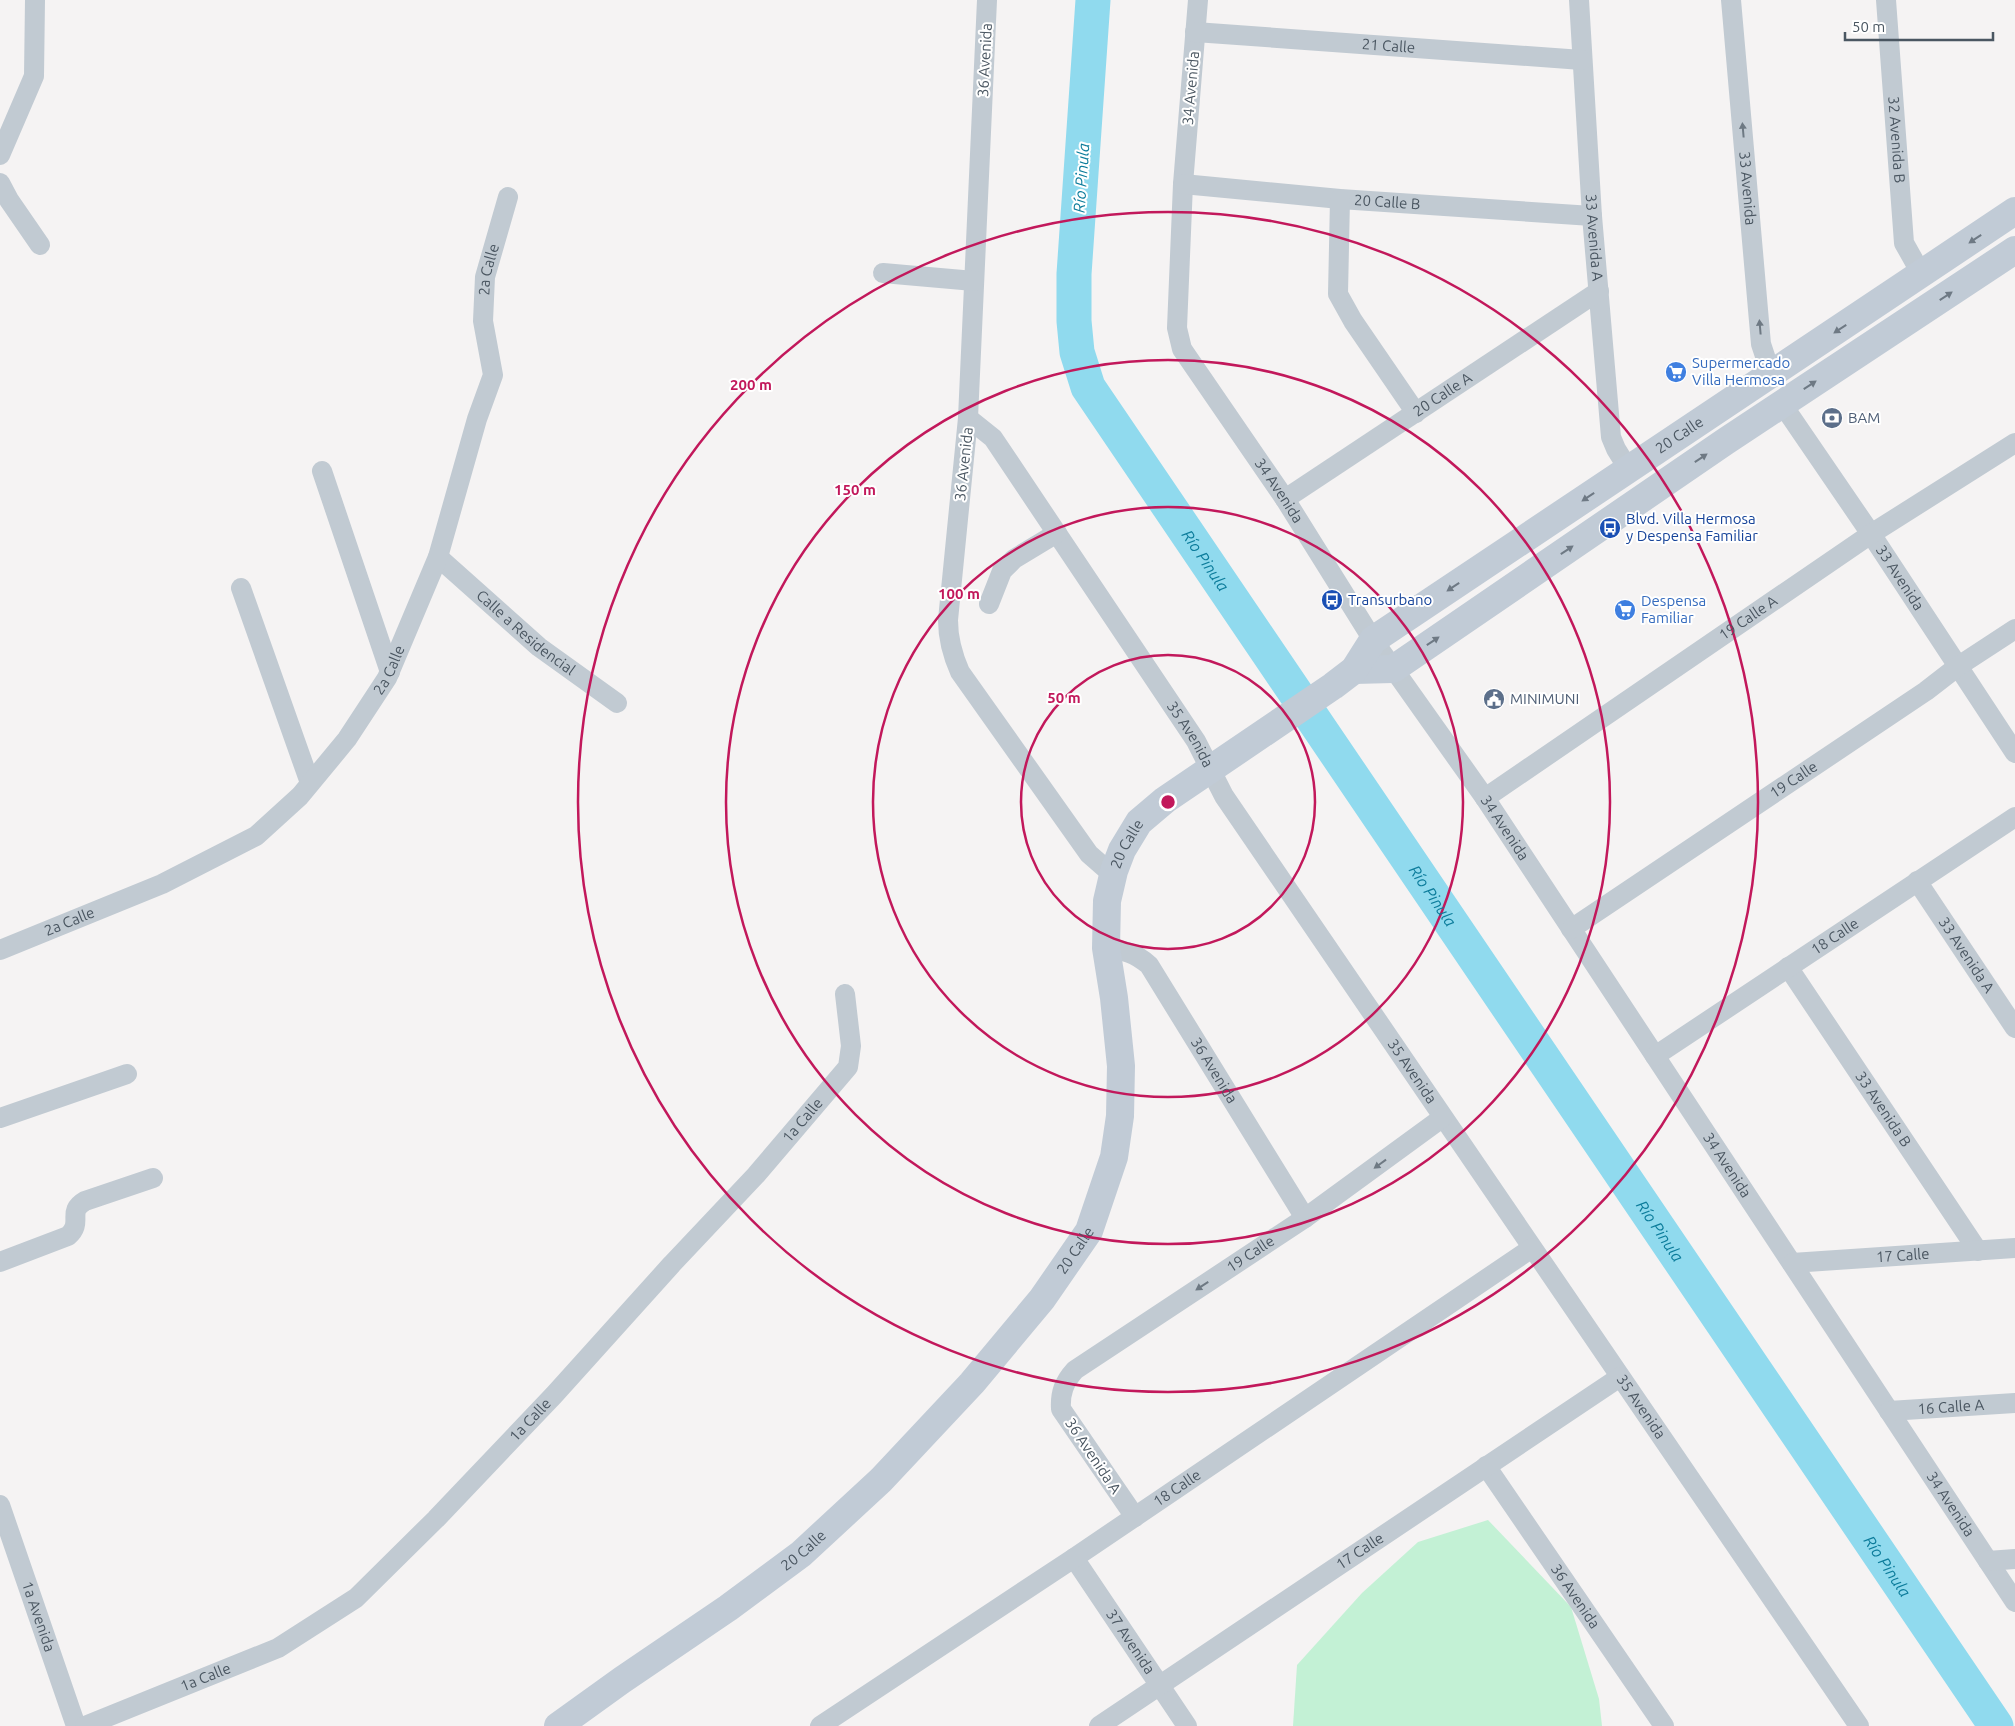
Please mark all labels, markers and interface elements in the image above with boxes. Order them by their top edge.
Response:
scale bar [1845,10,1992,42]
text: 50 m [1852,18,1885,35]
street label: 36 Avenida [974,22,995,97]
street label: 21 Calle [1361,35,1416,56]
street label: 34 Avenida [1179,50,1202,126]
street label: 32 Avenida B [1885,95,1909,184]
one-way arrow [1738,122,1746,138]
water label: Río Pinula [1070,142,1092,214]
street label: 33 Avenida [1736,151,1760,226]
street label: 20 Calle B [1353,191,1421,212]
street label: 33 Avenida A [1583,193,1607,282]
one-way arrow [1968,234,1982,243]
street label: 2a Calle [475,242,502,296]
one-way arrow [1939,291,1952,300]
one-way arrow [1755,319,1763,335]
one-way arrow [1833,324,1846,334]
place label: Supermercado Villa Hermosa [1692,354,1790,388]
supermarket icon: Supermercado Villa Hermosa [1664,360,1688,384]
street label: 20 Calle A [1410,369,1475,420]
text: 200 m [730,376,772,393]
one-way arrow [1803,380,1817,390]
bank icon: BAM [1820,406,1844,430]
place label: BAM [1848,409,1880,426]
street label: 20 Calle [1652,413,1706,457]
street label: 36 Avenida [951,426,976,502]
one-way arrow [1694,453,1708,463]
street label: 34 Avenida [1252,455,1307,526]
text: 150 m [834,481,876,498]
one-way arrow [1582,492,1595,501]
place label: Blvd. Villa Hermosa y Despensa Familiar [1626,510,1758,544]
bus stop icon: Blvd. Villa Hermosa y Despensa Familiar [1598,516,1622,540]
water label: Río Pinula [1178,526,1233,595]
street label: 33 Avenida [1873,542,1928,613]
one-way arrow [1560,545,1574,555]
one-way arrow [1446,582,1460,592]
text: 100 m [938,585,980,602]
street label: Calle a Residencial [473,586,579,678]
bus stop icon: Transurbano [1320,588,1344,612]
place label: Transurbano [1348,591,1432,608]
place label: Despensa Familiar [1641,592,1706,626]
street label: 19 Calle A [1716,592,1781,643]
supermarket icon: Despensa Familiar [1613,598,1637,622]
one-way arrow [1426,636,1440,646]
street label: 2a Calle [370,643,408,698]
public building icon: MINIMUNI [1482,687,1506,711]
text: 50 m [1047,689,1081,706]
place label: MINIMUNI [1510,690,1579,707]
street label: 35 Avenida [1164,698,1217,770]
street label: 19 Calle [1766,757,1820,801]
street label: 34 Avenida [1478,792,1533,863]
centre of rings [1159,793,1177,811]
street label: 20 Calle [1107,816,1147,871]
water label: Río Pinula [1406,862,1460,930]
street label: 2a Calle [42,903,97,939]
street label: 18 Calle [1808,914,1862,958]
street label: 33 Avenida A [1935,914,1998,996]
street label: 36 Avenida [1188,1034,1241,1106]
street label: 35 Avenida [1385,1036,1440,1107]
street label: 33 Avenida B [1852,1068,1915,1150]
street label: 1a Calle [779,1094,826,1146]
street label: 34 Avenida [1700,1129,1755,1201]
one-way arrow [1373,1159,1387,1169]
water label: Río Pinula [1633,1197,1687,1265]
street label: 20 Calle [1053,1223,1097,1277]
street label: 19 Calle [1223,1232,1277,1275]
street label: 17 Calle [1875,1245,1930,1265]
one-way arrow [1196,1281,1209,1290]
street label: 35 Avenida [1613,1371,1669,1442]
street label: 1a Calle [506,1395,554,1445]
street label: 16 Calle A [1917,1396,1985,1417]
street label: 36 Avenida A [1062,1415,1125,1497]
street label: 18 Calle [1150,1466,1204,1510]
street label: 34 Avenida [1923,1468,1978,1540]
street label: 20 Calle [778,1526,829,1574]
street label: 17 Calle [1333,1529,1387,1573]
water label: Río Pinula [1860,1532,1915,1600]
street label: 36 Avenida [1548,1561,1604,1632]
street label: 1a Avenida [19,1579,59,1654]
street label: 37 Avenida [1103,1606,1159,1677]
street label: 1a Calle [178,1659,233,1695]

